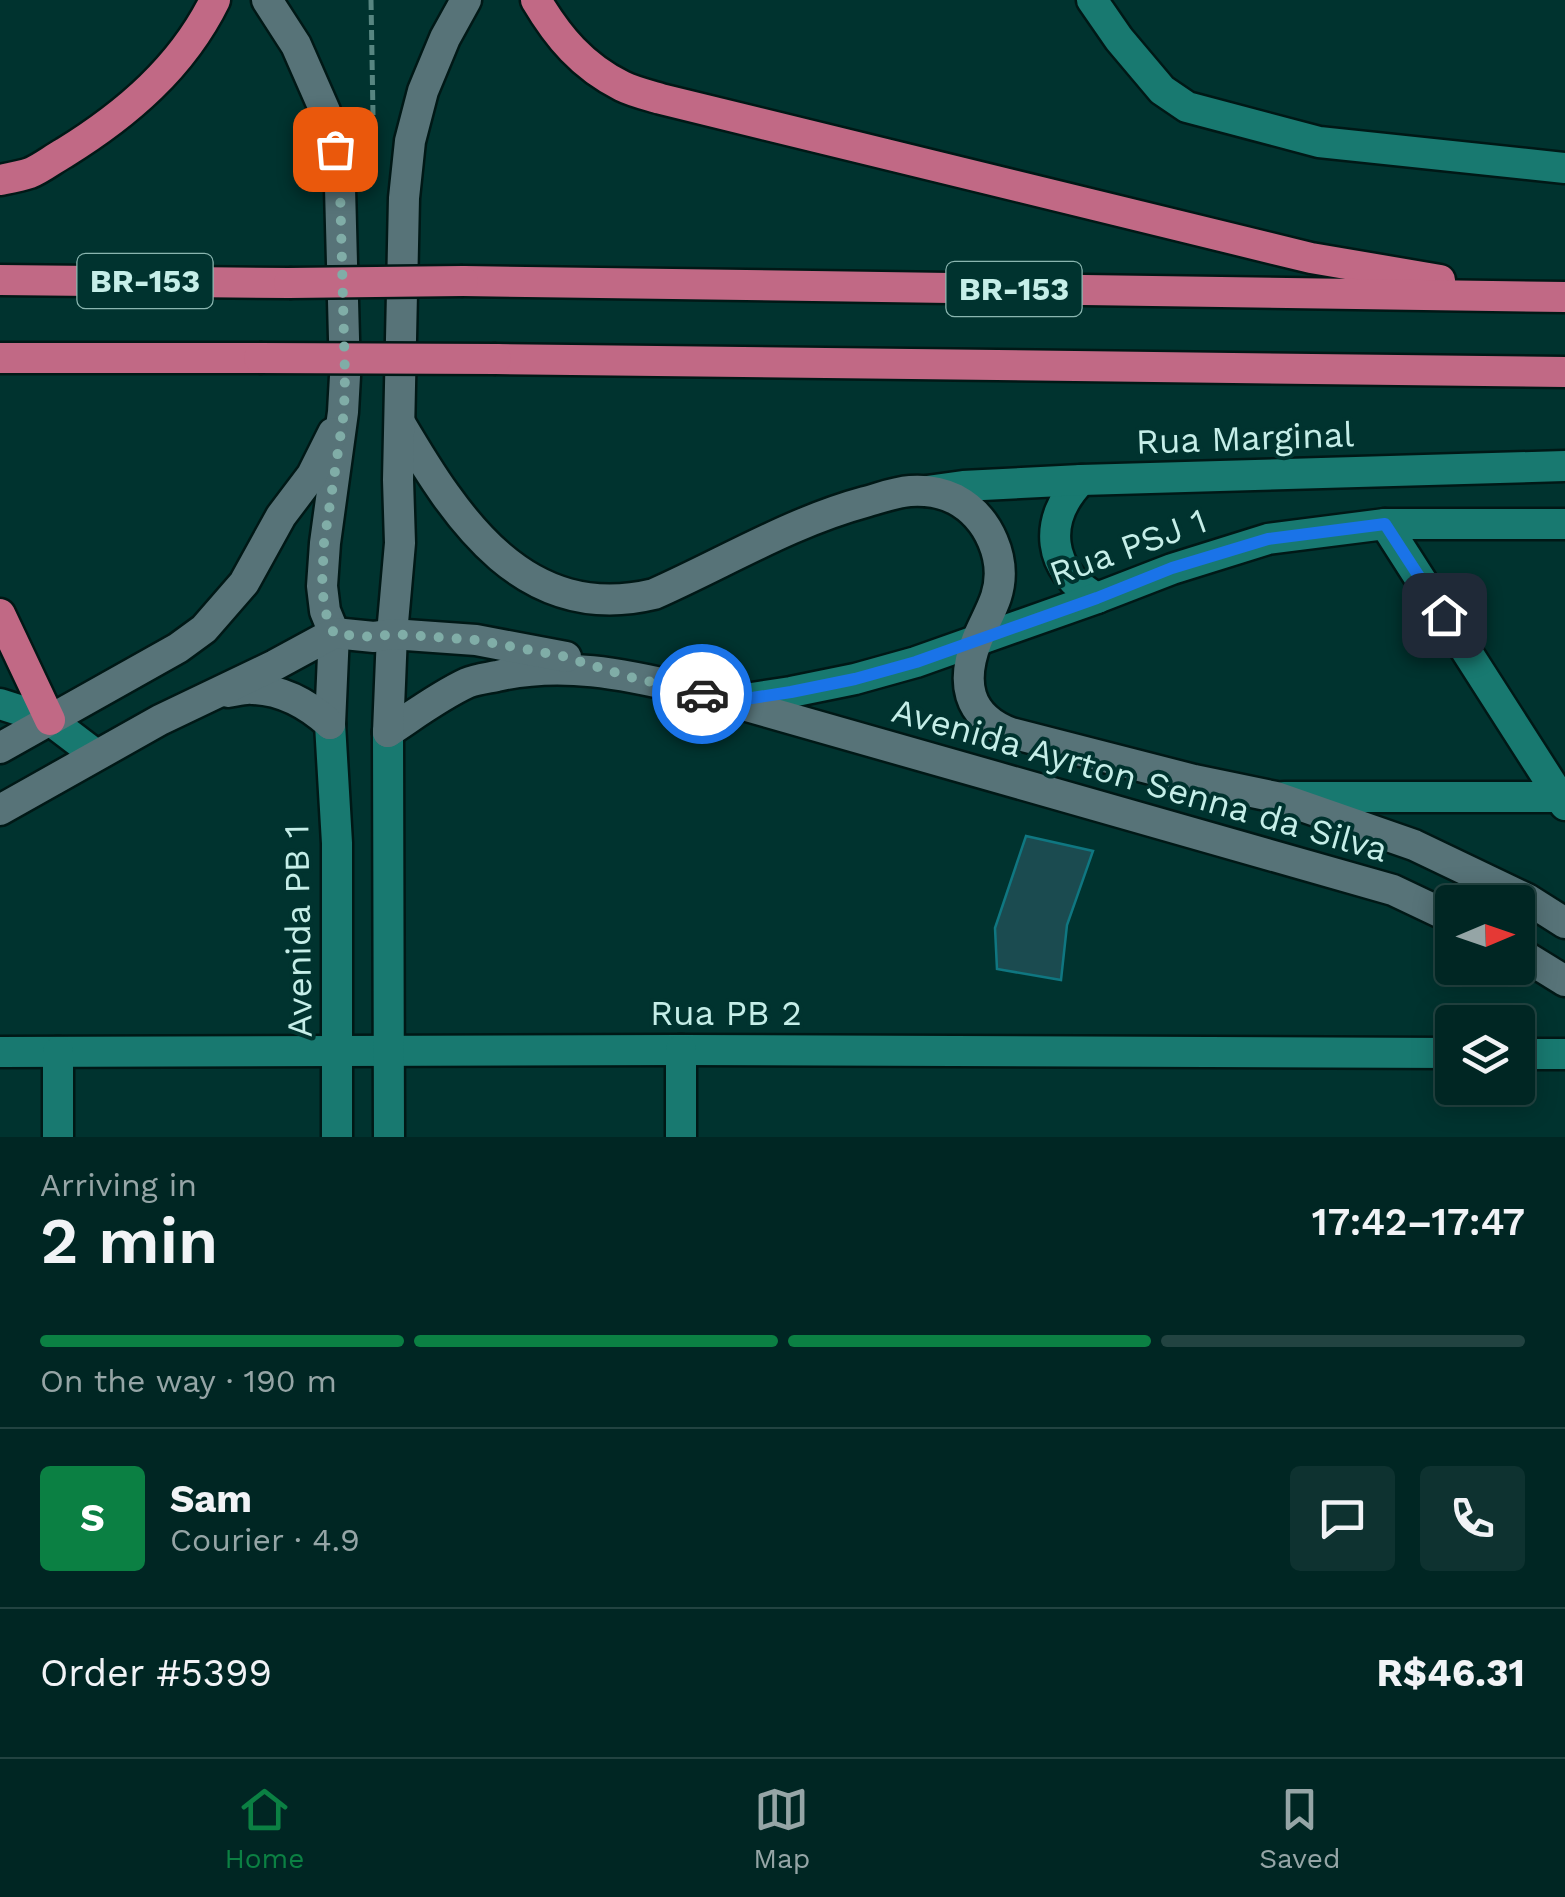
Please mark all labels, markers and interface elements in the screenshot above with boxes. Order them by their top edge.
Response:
pin [293,107,378,192]
icon: bag [308,122,363,177]
road number: BR-153 [78,254,212,308]
road number: BR-153 [946,262,1082,316]
street label: Rua Marginal [1135,413,1355,463]
street label: Rua PSJ 1 [1044,499,1212,595]
pin [1402,573,1487,658]
icon: home [1417,588,1472,643]
courier [652,644,752,744]
icon: car [675,667,730,722]
street label: Avenida Ayrton Senna da Silva [887,689,1393,871]
street label: Avenida PB 1 [275,824,321,1038]
north arrow [1435,885,1535,985]
map controls [1435,885,1535,1105]
street label: Rua PB 2 [650,992,802,1034]
button: layers [1435,1005,1535,1105]
text: Arriving in [40,1166,197,1204]
text: 17:42–17:47 [1312,1200,1525,1244]
text: 2 min [40,1203,218,1279]
text: On the way · 190 m [40,1362,337,1400]
button: chat [1290,1466,1395,1571]
button: phone [1420,1466,1525,1571]
text: Sam [170,1477,252,1521]
text: S [80,1496,105,1540]
text: Courier · 4.9 [170,1521,360,1559]
text: Order #5399 [40,1651,272,1695]
text: R$46.31 [1377,1651,1525,1695]
tab: Home [224,1782,304,1875]
tab: Map [753,1782,810,1875]
tab: Saved [1259,1782,1341,1875]

